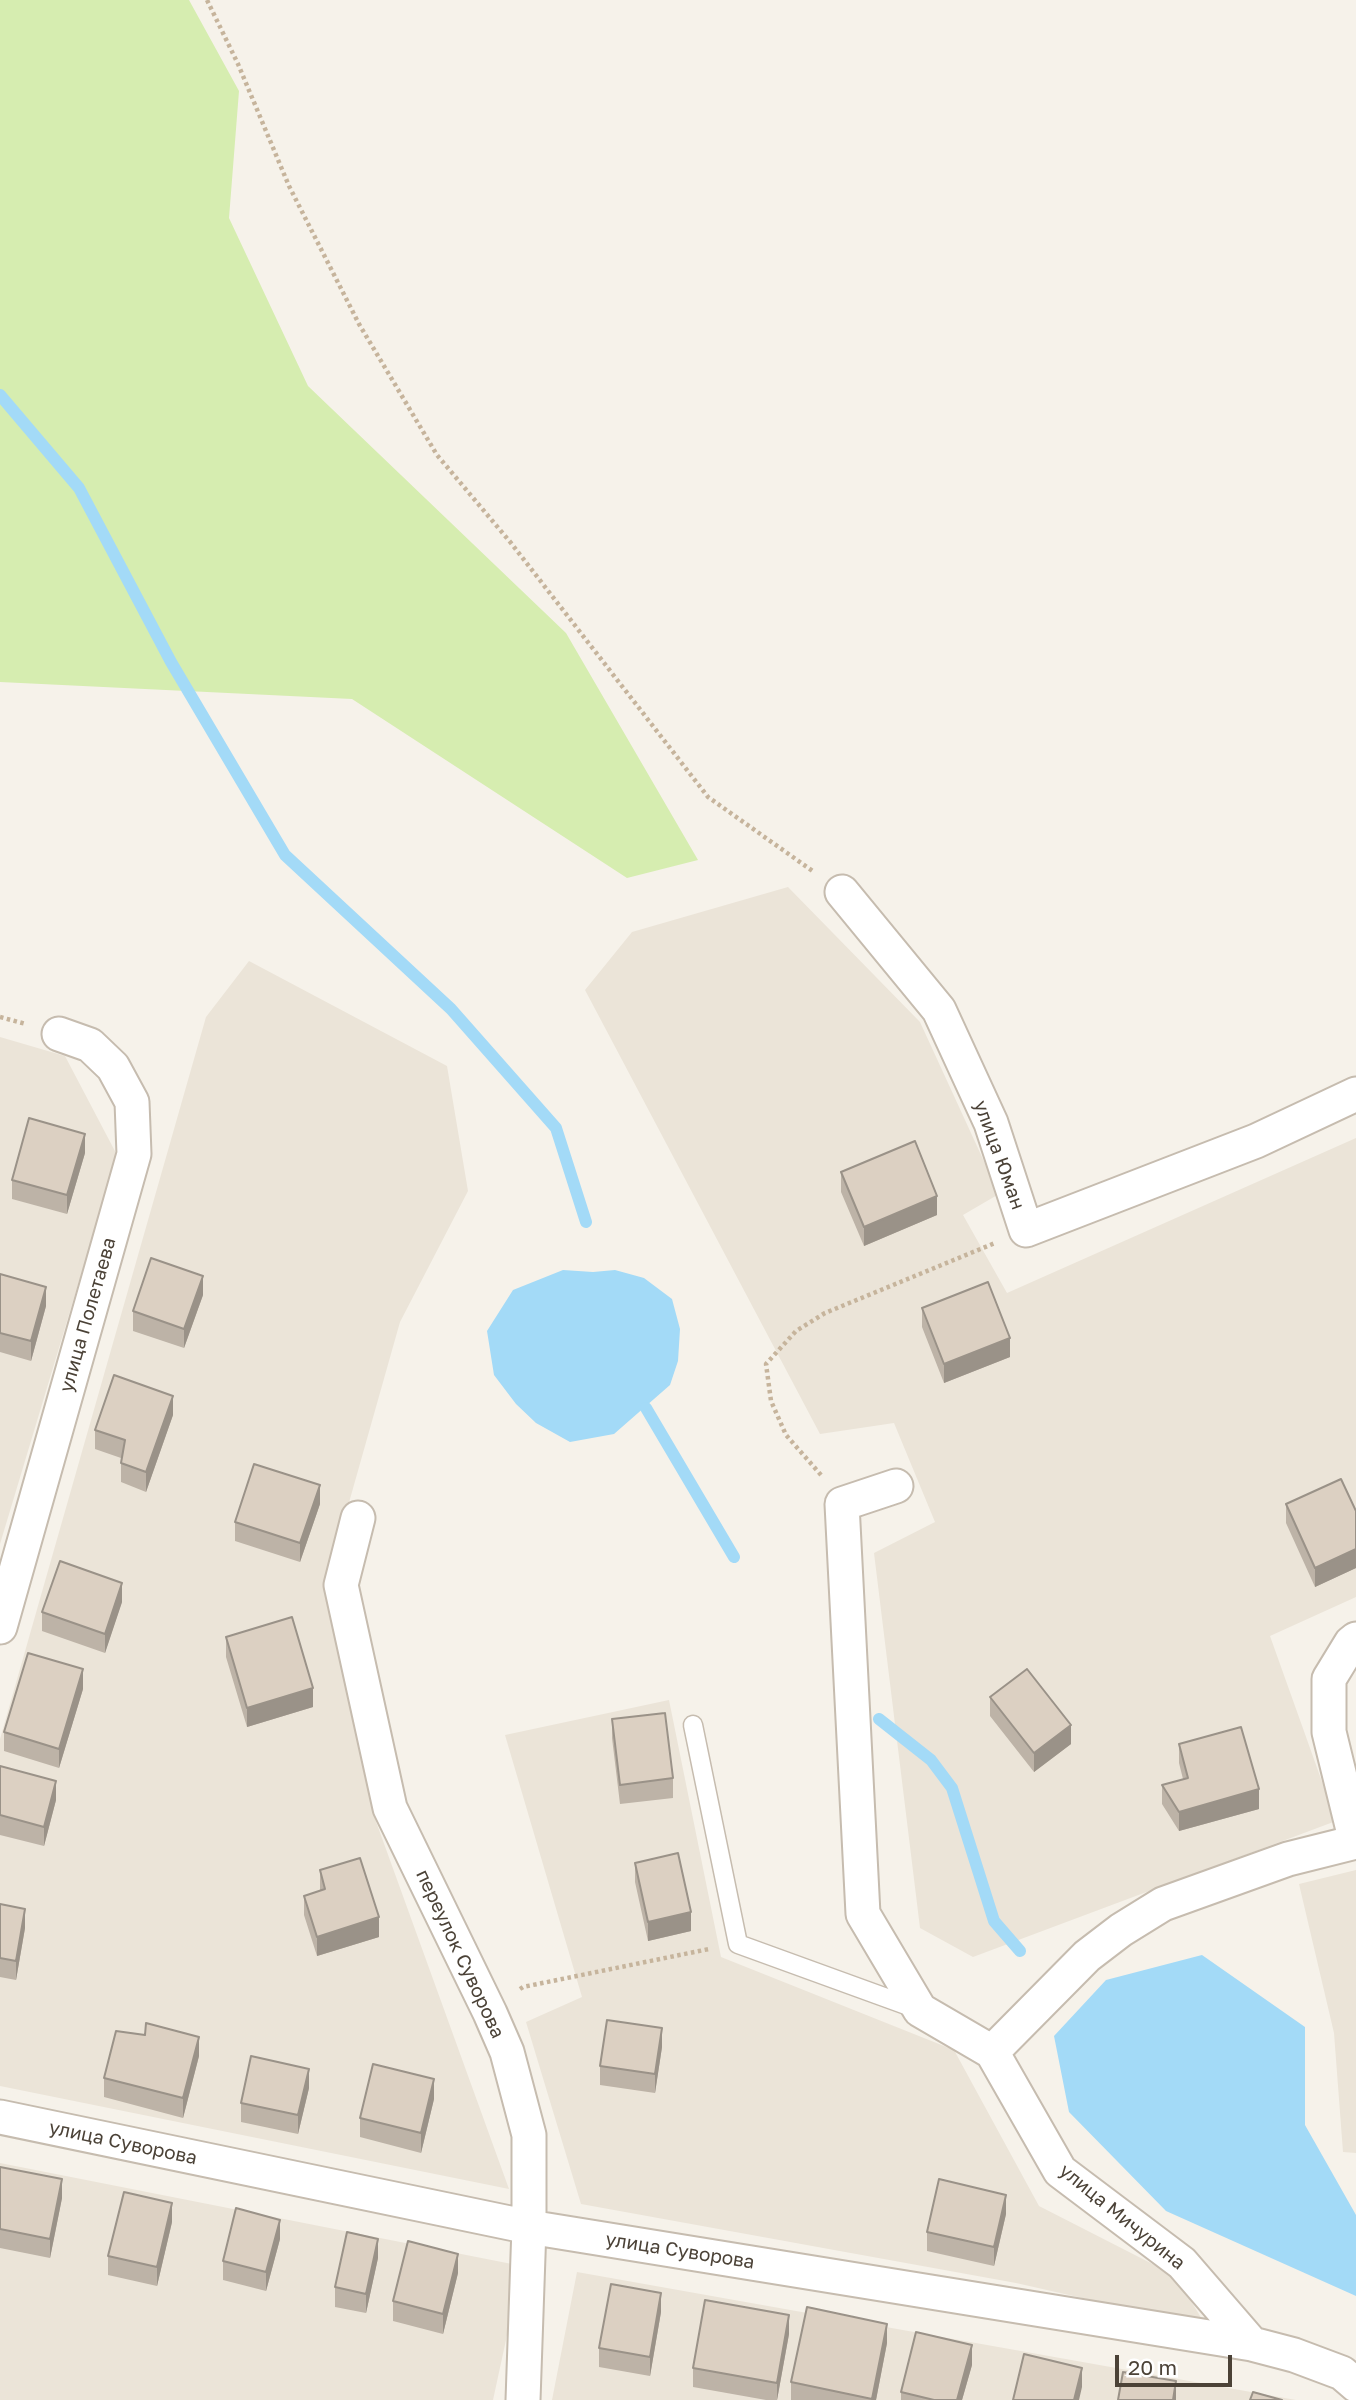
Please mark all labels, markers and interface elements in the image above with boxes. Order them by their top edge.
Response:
street label: улица Юман [969,1097,1029,1213]
street label: улица Полетаева [55,1235,121,1395]
street label: переулок Суворова [411,1866,509,2042]
street label: улица Суворова [47,2116,199,2170]
street label: улица Мичурина [1055,2159,1189,2275]
street label: улица Суворова [604,2228,756,2274]
scale bar [1118,2340,1235,2384]
text: 20 m [1128,2354,1177,2380]

